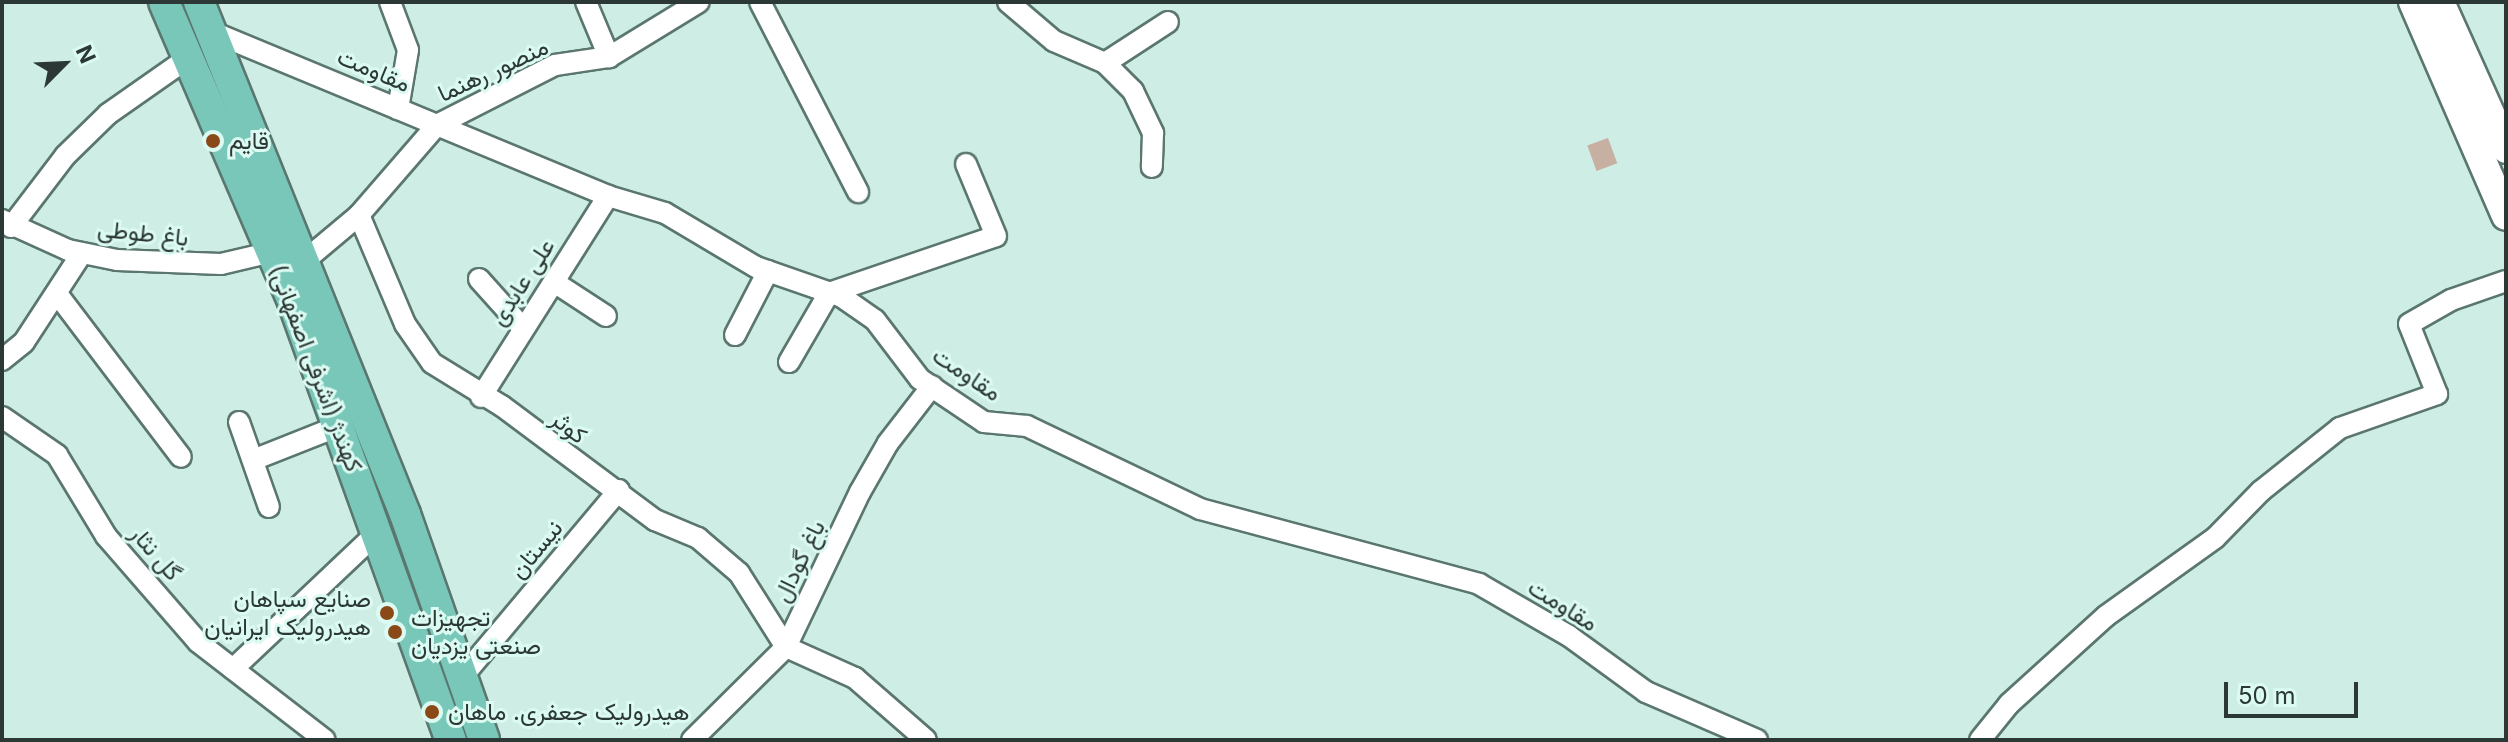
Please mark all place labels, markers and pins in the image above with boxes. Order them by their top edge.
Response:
place label: قایم [229,127,269,155]
marker: قایم [204,132,222,150]
place label: صنایع سپاهان هیدرولیک ایرانیان [204,585,371,641]
marker: صنایع سپاهان هیدرولیک ایرانیان [378,604,396,622]
place label: تجهیزات صنعتی یزدیان [411,604,541,660]
marker: تجهیزات صنعتی یزدیان [386,623,404,641]
place label: هیدرولیک جعفری. ماهان [448,698,690,726]
marker: هیدرولیک جعفری. ماهان [423,703,441,721]

